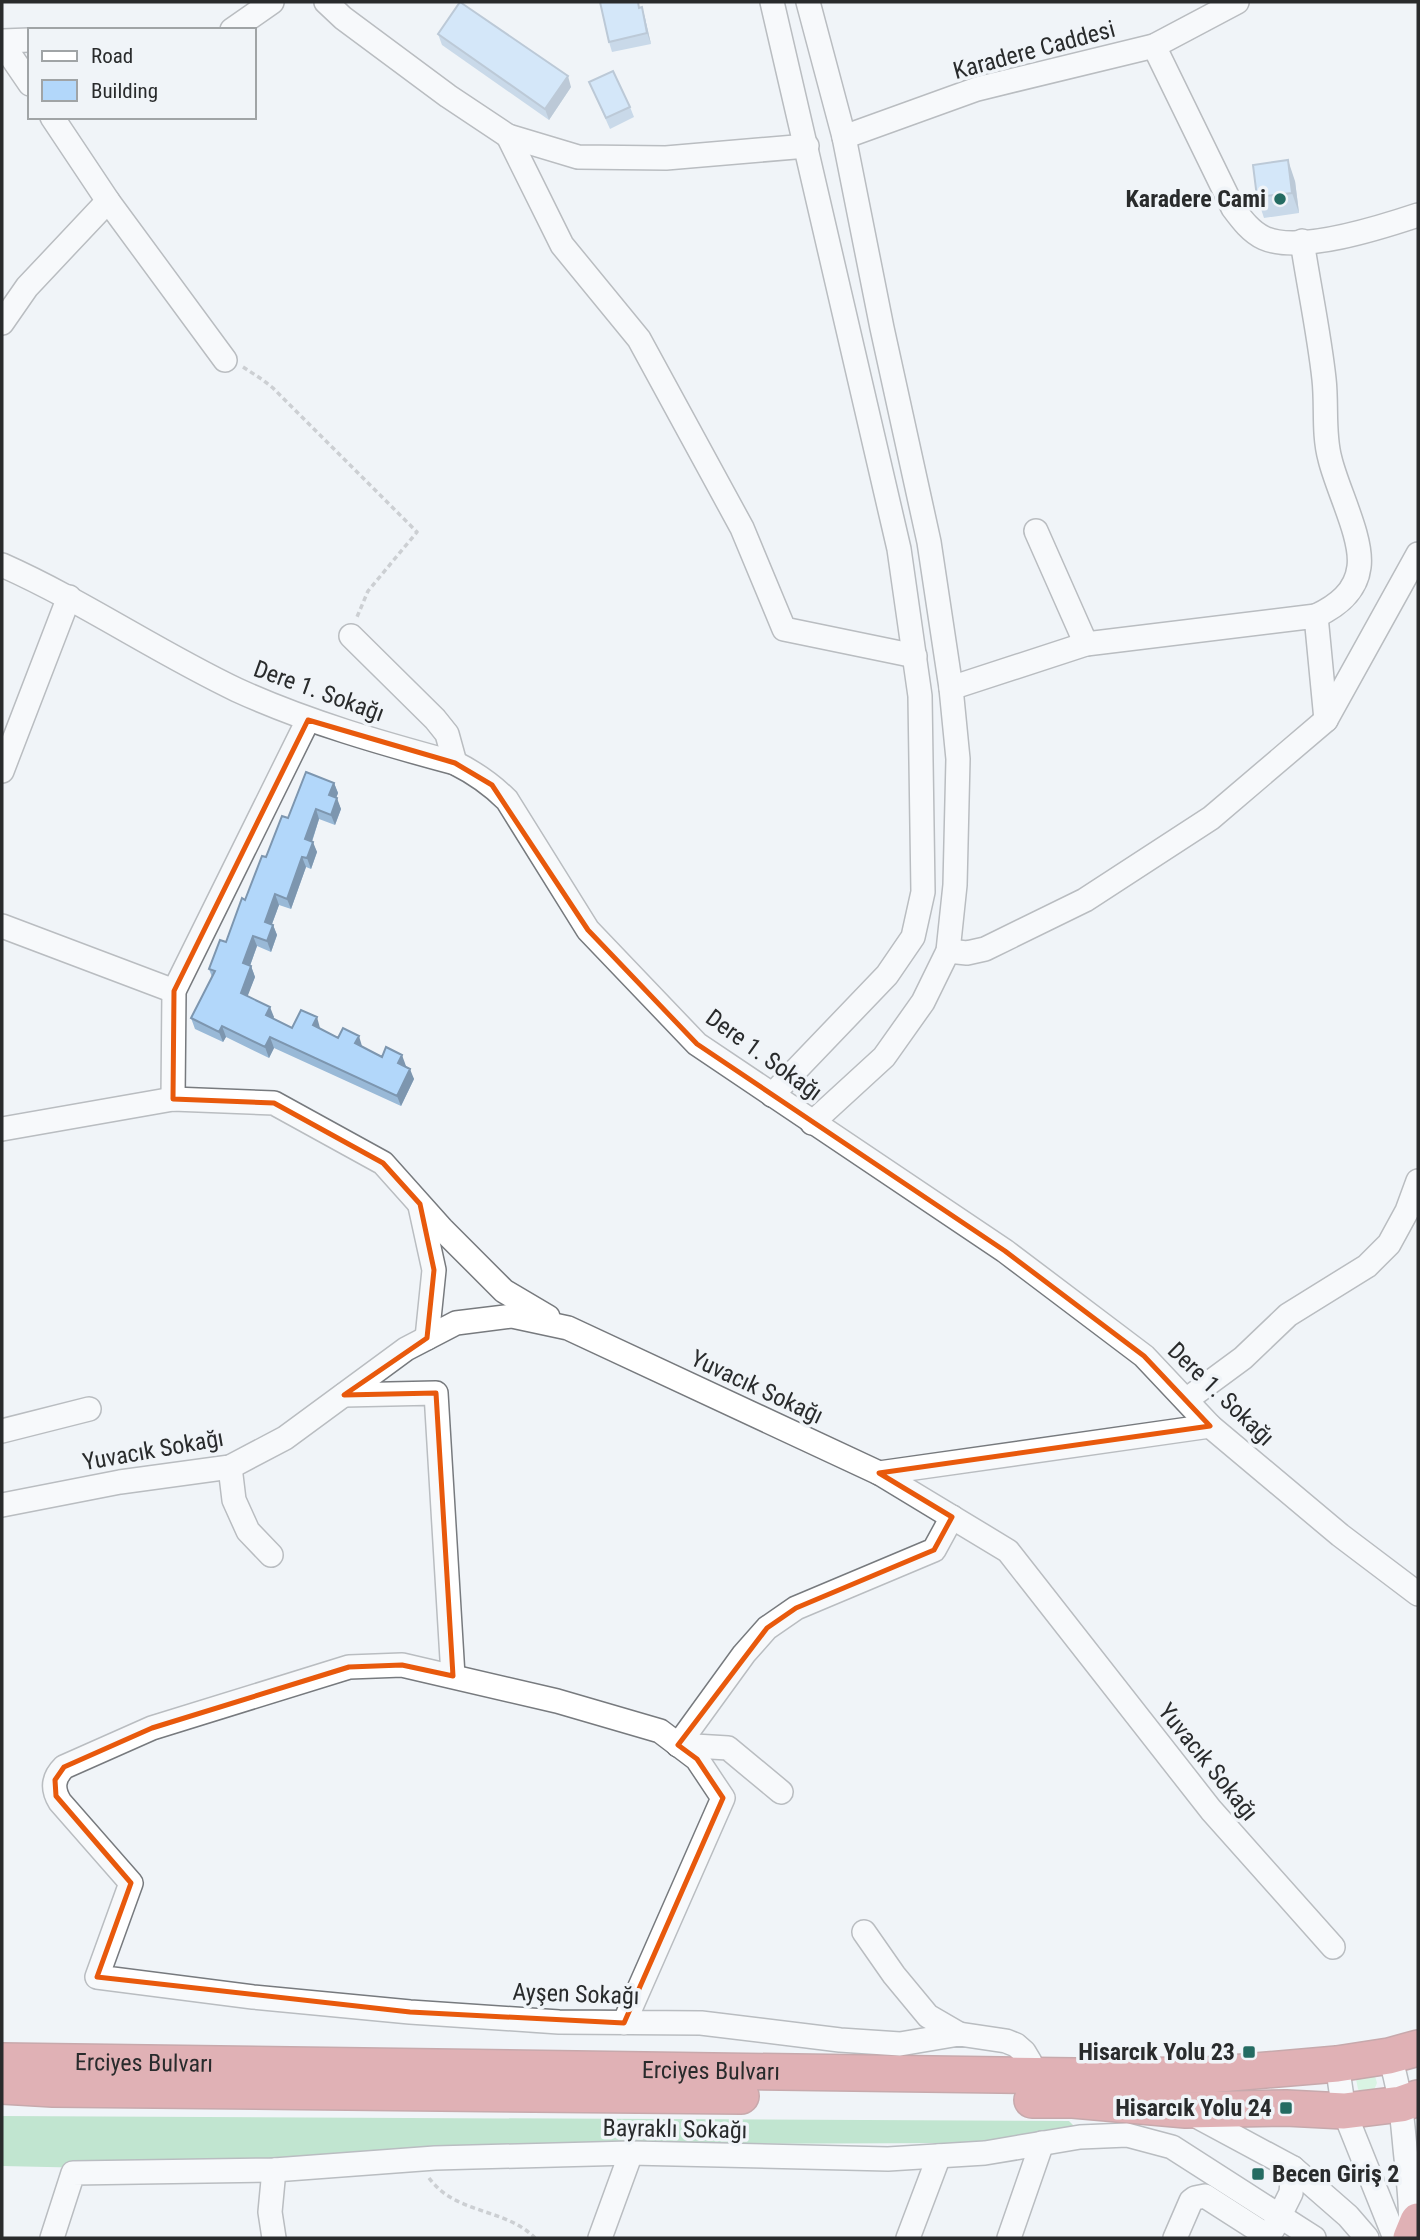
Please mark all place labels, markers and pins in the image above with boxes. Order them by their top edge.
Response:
place label: Karadere Cami [1126,185,1266,213]
marker: Karadere Cami [1272,191,1288,207]
place label: Hisarcık Yolu 23 [1078,2038,1235,2066]
marker: Hisarcık Yolu 23 [1241,2044,1257,2060]
place label: Hisarcık Yolu 24 [1115,2094,1272,2122]
marker: Hisarcık Yolu 24 [1278,2100,1294,2116]
place label: Becen Giriş 2 [1272,2160,1399,2188]
marker: Becen Giriş 2 [1250,2166,1266,2182]

